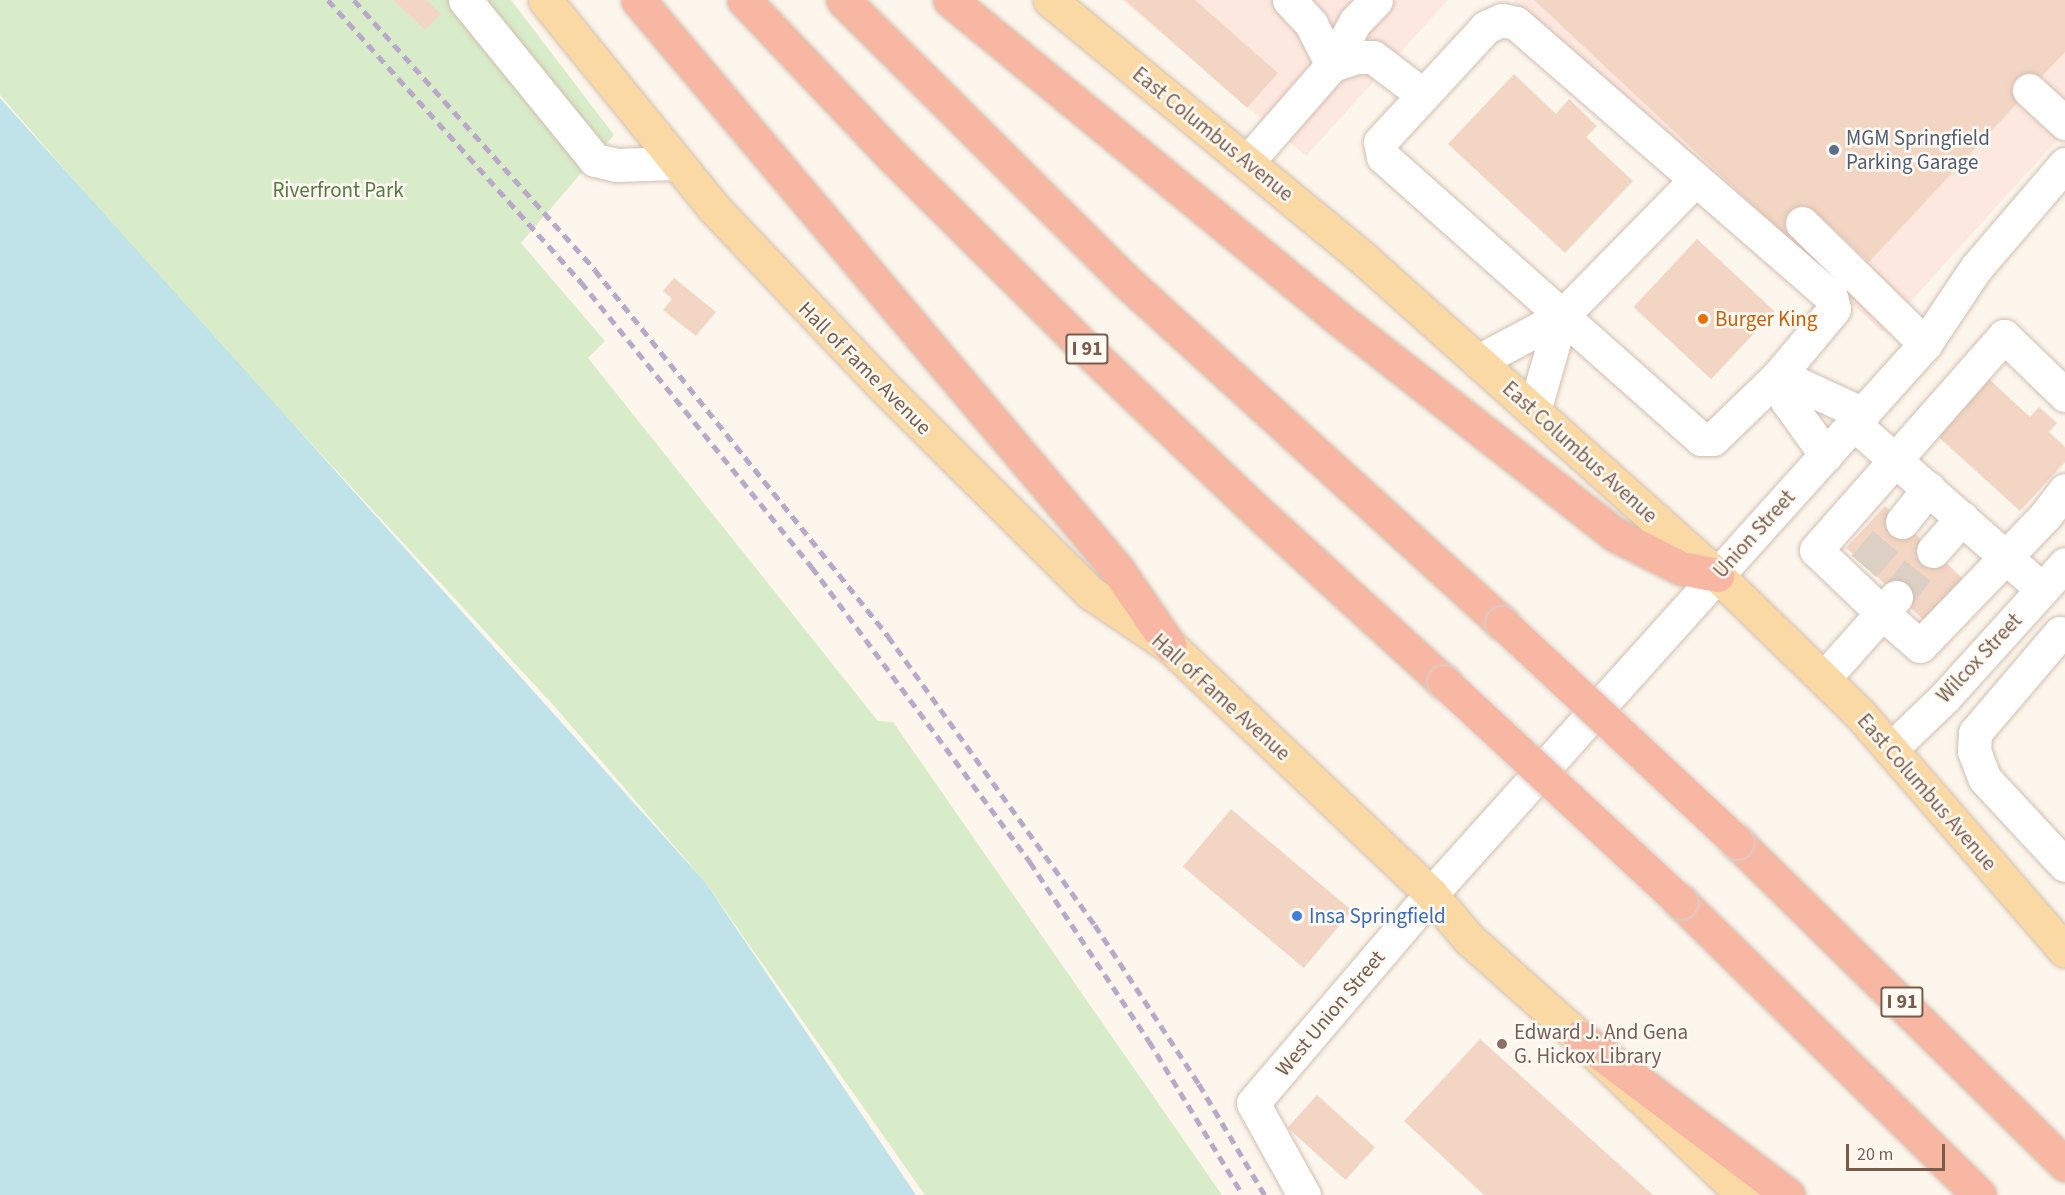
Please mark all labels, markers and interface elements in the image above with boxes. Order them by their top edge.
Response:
street label: East Columbus Avenue [1127,61,1299,207]
place label: MGM Springfield Parking Garage [1846,125,1990,175]
marker: MGM Springfield Parking Garage [1827,143,1841,157]
park label: Riverfront Park [272,177,404,203]
street label: Hall of Fame Avenue [793,296,937,440]
place label: Burger King [1715,306,1817,332]
marker: Burger King [1696,312,1710,326]
road number: I 91 [1064,332,1110,366]
street label: East Columbus Avenue [1497,376,1663,528]
street label: Union Street [1708,485,1800,583]
street label: Wilcox Street [1931,608,2027,708]
street label: Hall of Fame Avenue [1146,628,1296,766]
street label: East Columbus Avenue [1852,708,2002,876]
place label: Insa Springfield [1309,903,1446,929]
marker: Insa Springfield [1290,909,1304,923]
street label: West Union Street [1270,945,1390,1081]
road number: I 91 [1880,985,1924,1019]
place label: Edward J. And Gena G. Hickox Library [1514,1019,1688,1069]
marker: Edward J. And Gena G. Hickox Library [1495,1037,1509,1051]
scale bar [1849,1132,1948,1170]
text: 20 m [1857,1142,1893,1167]

